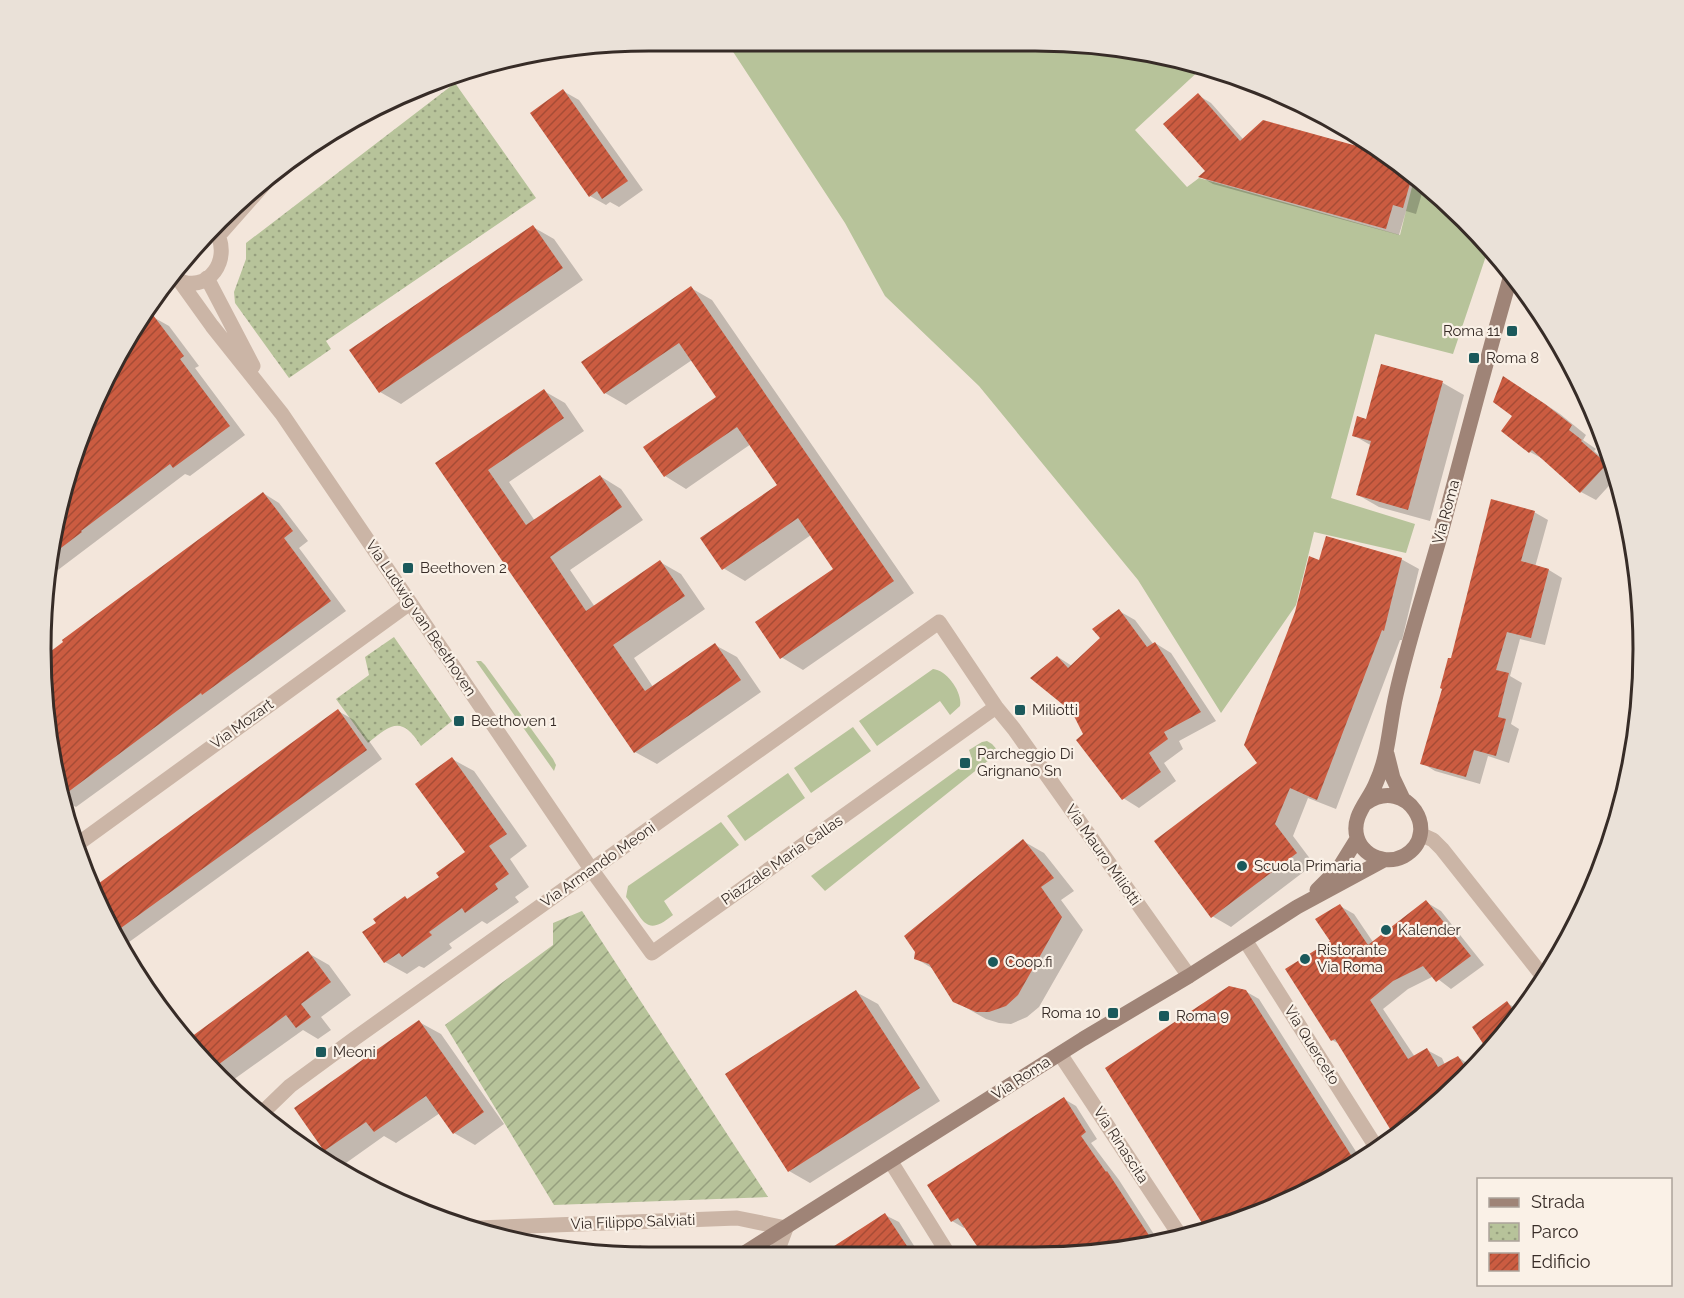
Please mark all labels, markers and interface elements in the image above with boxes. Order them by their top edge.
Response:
place label: Roma 11 [1443,322,1501,340]
marker: Roma 11 [1505,324,1519,338]
place label: Roma 8 [1486,349,1539,367]
marker: Roma 8 [1467,351,1481,365]
street label: Via Roma [1429,478,1463,546]
street label: Via Ludwig van Beethoven [362,537,480,699]
place label: Beethoven 2 [420,559,507,577]
marker: Beethoven 2 [401,561,415,575]
street label: Via Mozart [207,695,277,753]
place label: Miliotti [1032,701,1078,719]
marker: Miliotti [1013,703,1027,717]
place label: Beethoven 1 [471,712,557,730]
marker: Beethoven 1 [452,714,466,728]
place label: Parcheggio Di Grignano Sn [977,745,1074,780]
marker: Parcheggio Di Grignano Sn [958,756,972,770]
street label: Via Mauro Miliotti [1061,801,1145,909]
street label: Piazzale Maria Callas [718,811,846,909]
street label: Via Armando Meoni [537,819,659,911]
place label: Scuola Primaria [1254,857,1362,875]
marker: Scuola Primaria [1235,859,1249,873]
place label: Kalender [1398,921,1462,939]
marker: Kalender [1379,923,1393,937]
place label: Ristorante Via Roma [1317,941,1387,976]
marker: Ristorante Via Roma [1298,952,1312,966]
place label: Coop.fi [1005,953,1053,971]
marker: Coop.fi [986,955,1000,969]
street label: Via Querceto [1280,1002,1344,1088]
place label: Roma 10 [1041,1004,1101,1022]
marker: Roma 10 [1106,1006,1120,1020]
place label: Roma 9 [1176,1007,1229,1025]
marker: Roma 9 [1157,1009,1171,1023]
place label: Meoni [333,1043,376,1061]
marker: Meoni [314,1045,328,1059]
street label: Via Roma [988,1053,1054,1103]
street label: Via Rinascita [1090,1103,1152,1187]
legend [1477,1178,1672,1286]
text: Strada [1531,1191,1585,1212]
street label: Via Filippo Salviati [570,1211,696,1233]
text: Parco [1531,1221,1579,1242]
text: Edificio [1531,1251,1591,1272]

